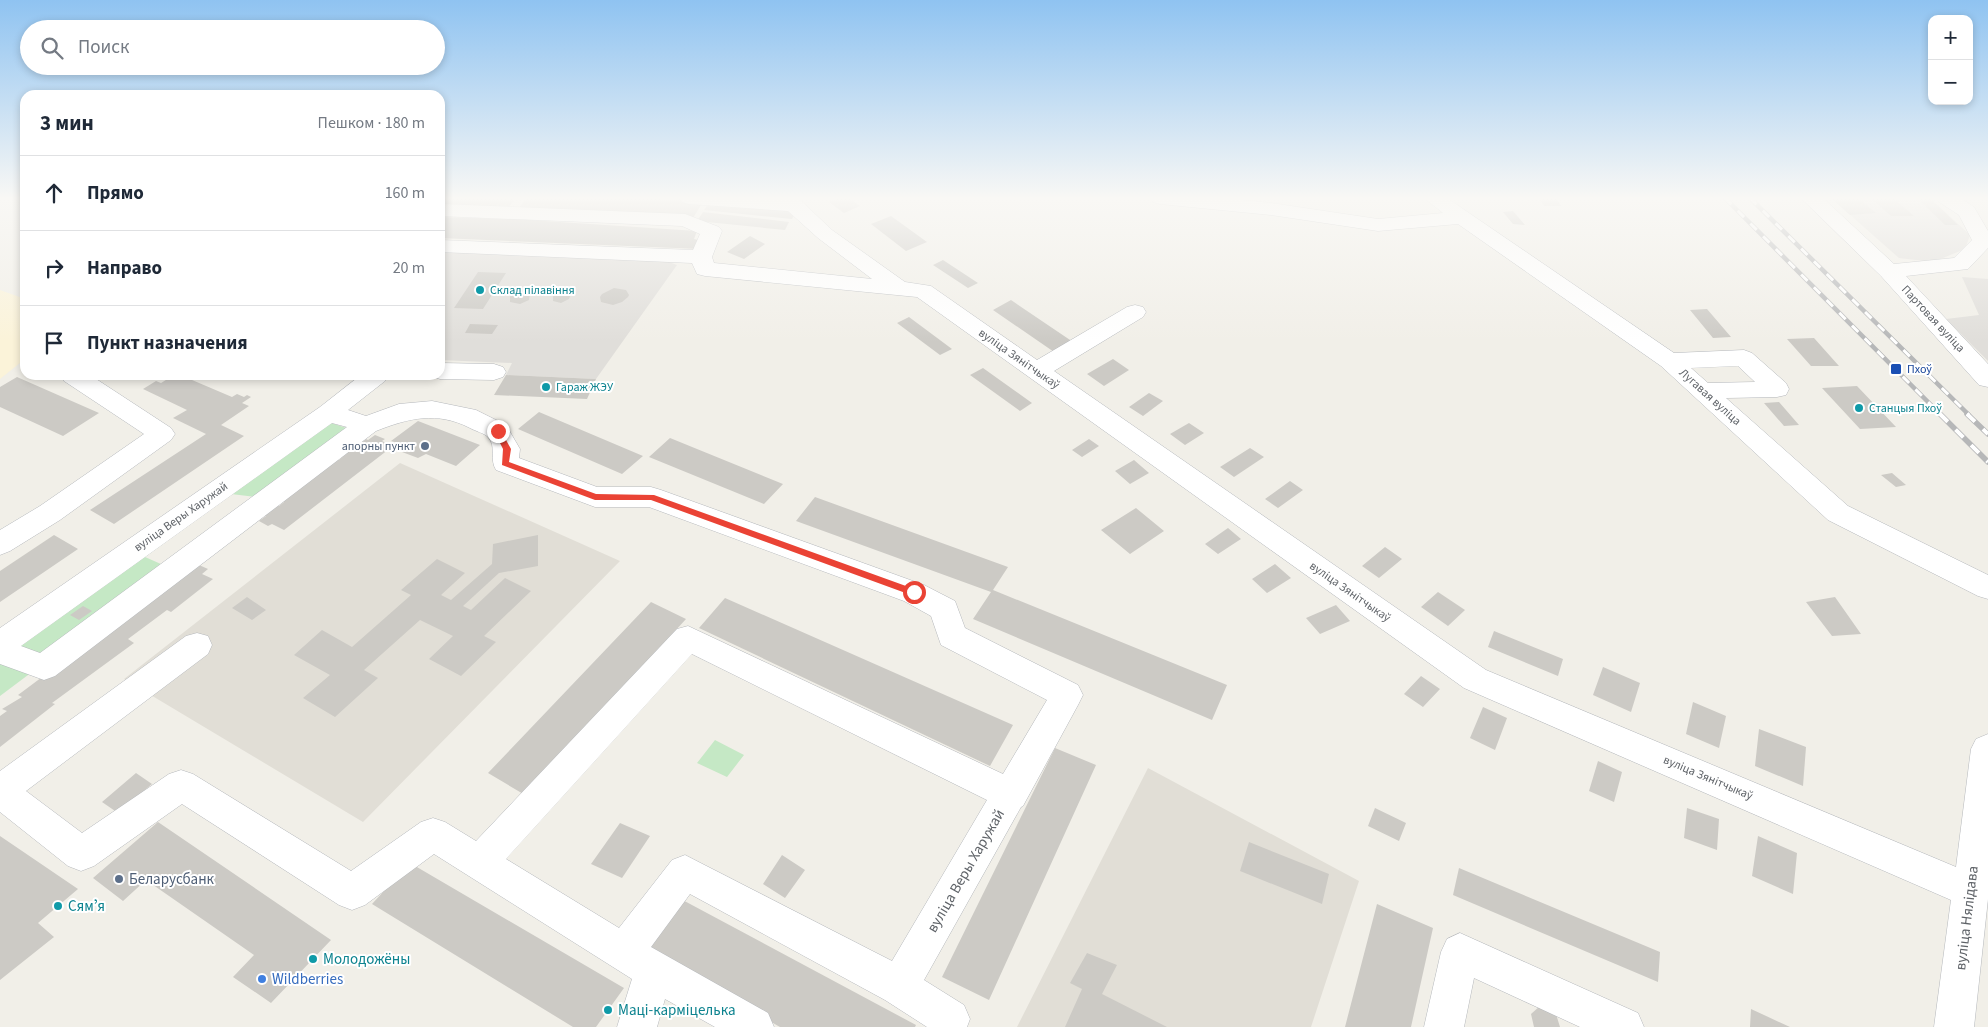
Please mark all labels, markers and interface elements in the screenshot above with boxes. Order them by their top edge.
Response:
map controls [1928,15,1973,105]
button: + [1928,15,1973,60]
search box [20,20,445,75]
icon: search [38,34,66,62]
text: Поиск [78,34,129,61]
button: − [1928,60,1973,105]
text: 3 мин [40,108,94,138]
text: Пешком · 180 m [318,112,425,134]
icon: ahead [40,179,68,207]
text: Прямо [87,180,144,207]
text: 160 m [385,182,425,204]
icon: right [40,254,68,282]
text: Направо [87,255,162,282]
text: 20 m [393,257,425,279]
place label: Склад пілавіння [490,282,575,299]
street label: Партовая вуліца [1897,282,1969,356]
marker: Склад пілавіння [474,284,486,296]
street label: вуліца Зянітчыкаў [975,325,1063,394]
icon: arrive [40,329,68,357]
text: Пункт назначения [87,330,248,357]
place label: Пхоў [1907,361,1932,378]
marker: Пхоў [1889,362,1903,376]
street label: Лугавая вуліца [1675,365,1745,429]
place label: Гараж ЖЭУ [556,379,614,396]
marker: Гараж ЖЭУ [540,381,552,393]
place label: Станцыя Пхоў [1869,400,1942,417]
marker: Станцыя Пхоў [1853,402,1865,414]
route end [487,420,510,443]
place label: апорны пункт [342,438,415,455]
marker: апорны пункт [419,440,431,452]
street label: вуліца Веры Харужай [131,478,231,556]
street label: вуліца Зянітчыкаў [1306,558,1394,627]
route start [903,581,926,604]
street label: вуліца Зянітчыкаў [1661,751,1756,805]
street label: вуліца Веры Харужай [922,805,1010,937]
street label: вуліца Нялідава [1950,865,1984,971]
place label: Беларусбанк [129,869,215,890]
marker: Беларусбанк [113,873,125,885]
place label: Сямʼя [68,896,105,917]
marker: Сямʼя [52,900,64,912]
place label: Молодожёны [323,949,410,970]
marker: Молодожёны [307,953,319,965]
place label: Wildberries [272,969,343,990]
marker: Wildberries [256,973,268,985]
place label: Маці-карміцелька [618,1000,736,1021]
marker: Маці-карміцелька [602,1004,614,1016]

